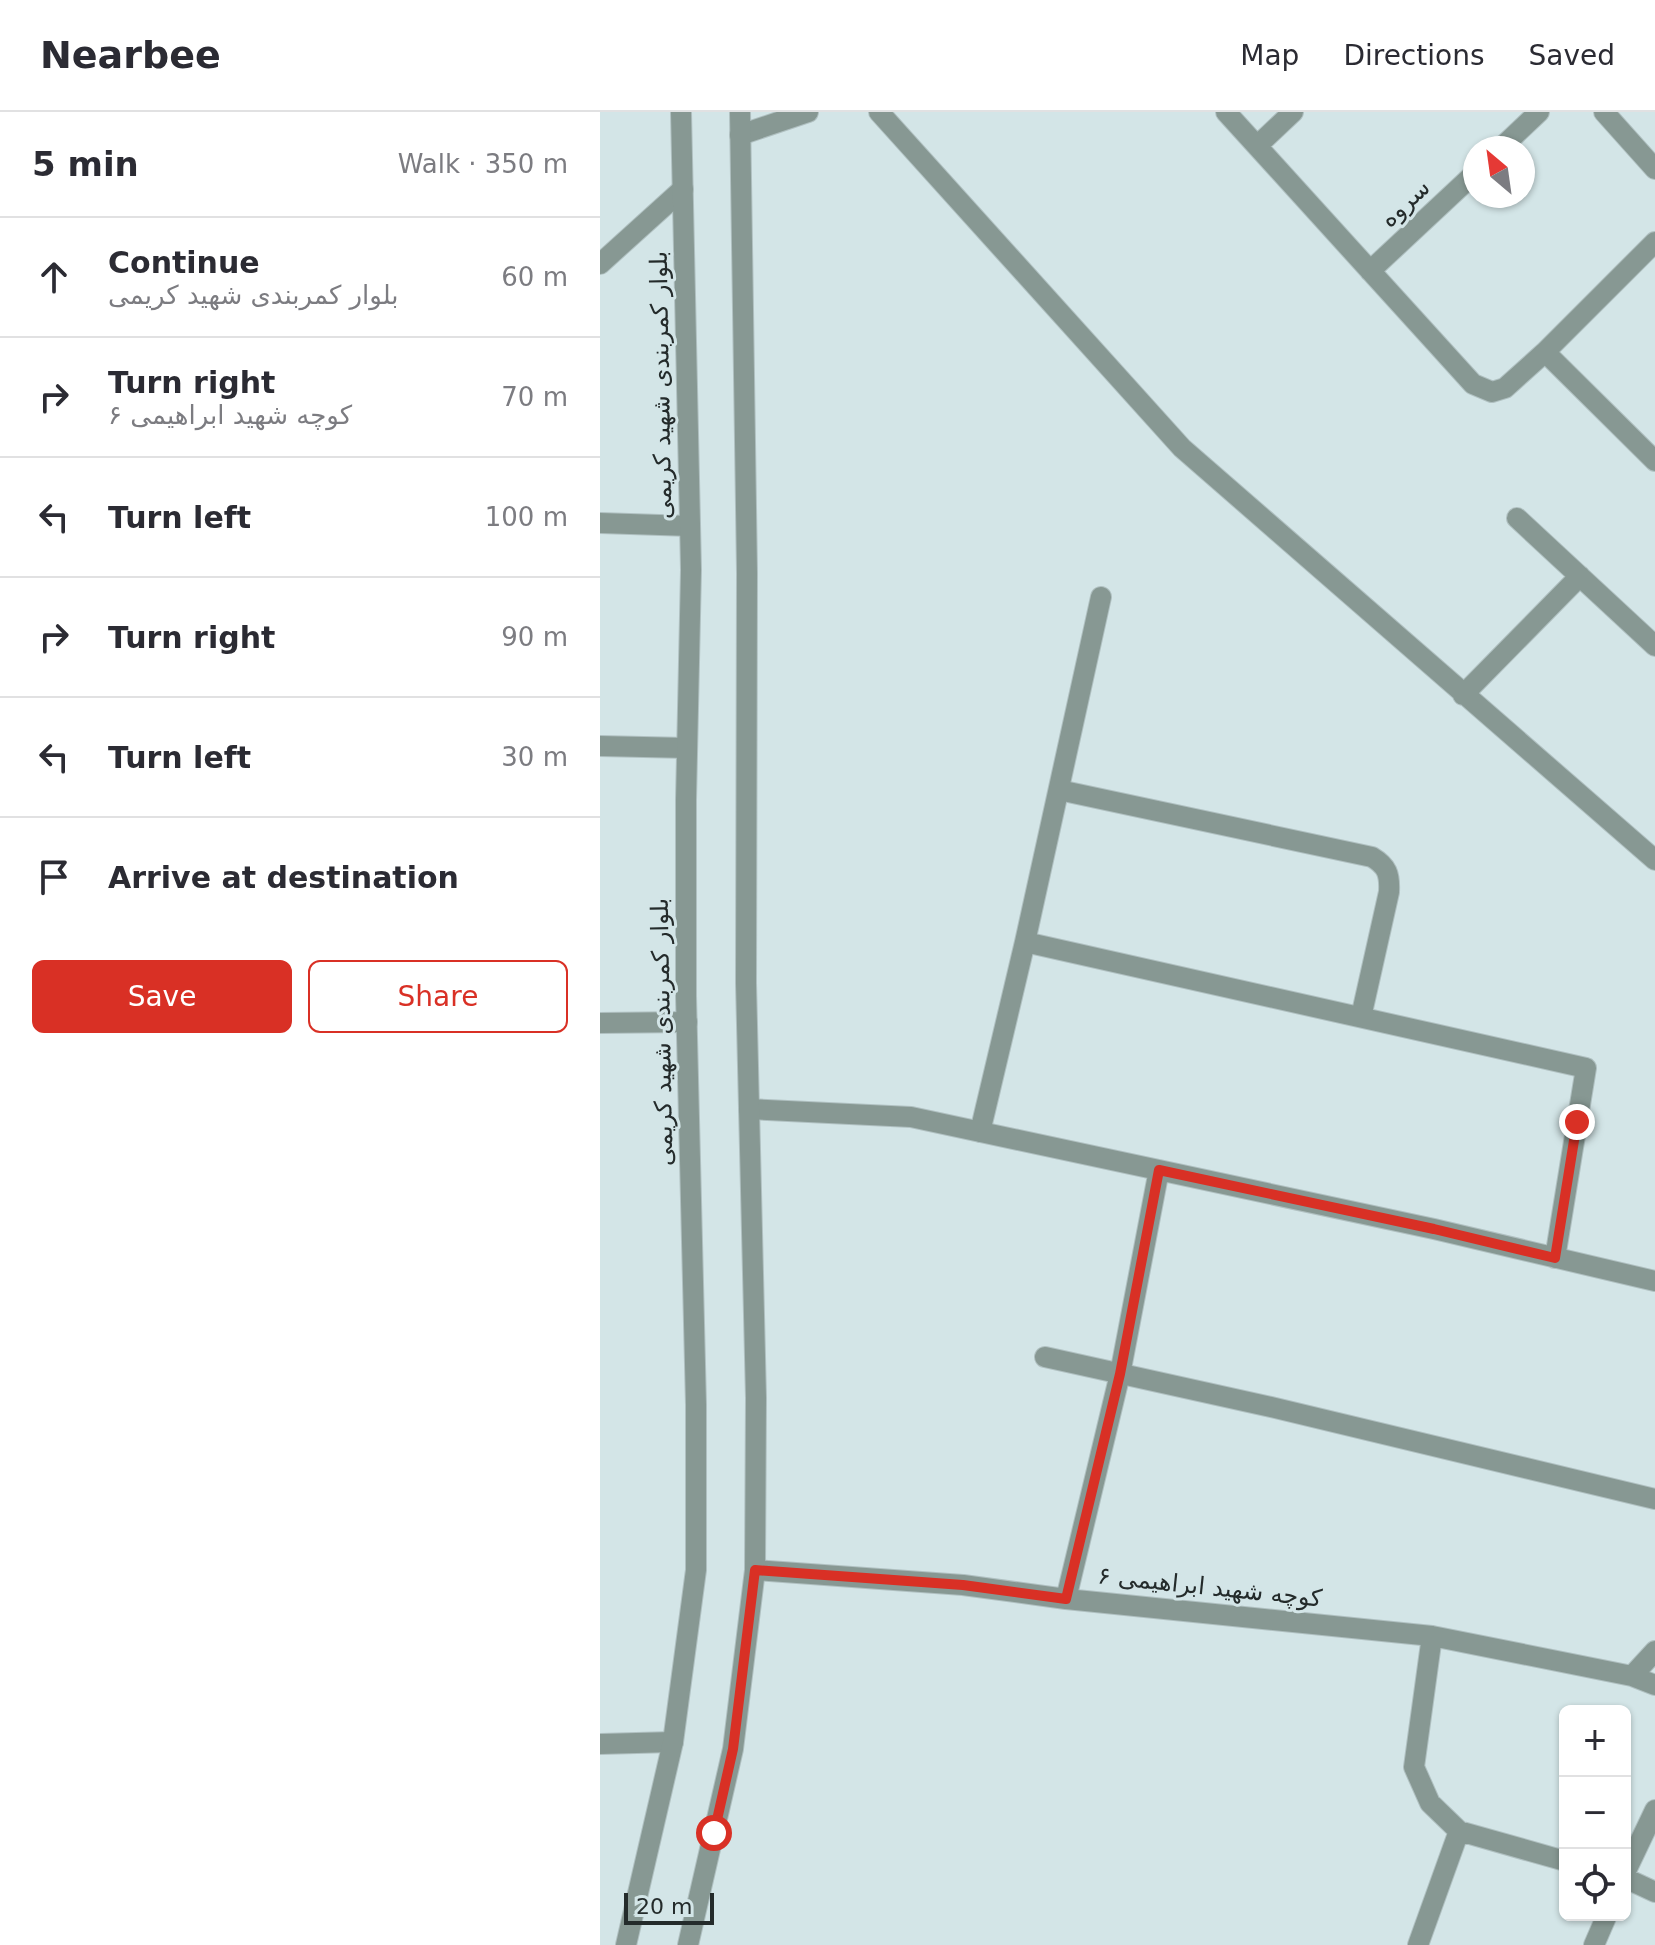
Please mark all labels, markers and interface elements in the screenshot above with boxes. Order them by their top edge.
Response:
text: Nearbee [40,33,221,77]
text: Map [1240,39,1299,72]
text: Directions [1343,39,1484,72]
text: Saved [1528,39,1615,72]
north arrow [1463,136,1535,208]
text: 5 min [32,144,139,184]
text: Walk · 350 m [398,149,568,179]
street label: سروه [1374,173,1436,233]
text: Continue [108,245,260,280]
street label: بلوار کمربندی شهید کریمی [645,251,677,519]
icon: ahead [32,255,76,299]
text: 60 m [501,262,568,292]
text: بلوار کمربندی شهید کریمی [108,280,399,310]
text: Turn right [108,365,275,400]
icon: right [32,375,76,419]
text: 70 m [501,382,568,412]
text: کوچه شهید ابراهیمی ۶ [108,400,352,430]
icon: left [32,495,76,539]
text: Turn left [108,500,251,535]
text: 100 m [485,502,568,532]
icon: right [32,615,76,659]
text: Turn right [108,620,275,655]
text: 90 m [501,622,568,652]
icon: left [32,735,76,779]
text: Turn left [108,740,251,775]
text: 30 m [501,742,568,772]
icon: arrive [32,855,76,899]
text: Arrive at destination [108,860,459,895]
street label: بلوار کمربندی شهید کریمی [646,898,678,1166]
button: Save [32,960,292,1033]
button: Share [308,960,568,1033]
route end [1559,1104,1595,1140]
street label: کوچه شهید ابراهیمی ۶ [1096,1561,1324,1613]
map controls [1559,1705,1631,1921]
button: + [1559,1705,1631,1777]
button: − [1559,1777,1631,1849]
route start [696,1815,732,1851]
button: locate [1559,1849,1631,1921]
scale bar [624,1889,714,1925]
text: 20 m [636,1894,692,1919]

